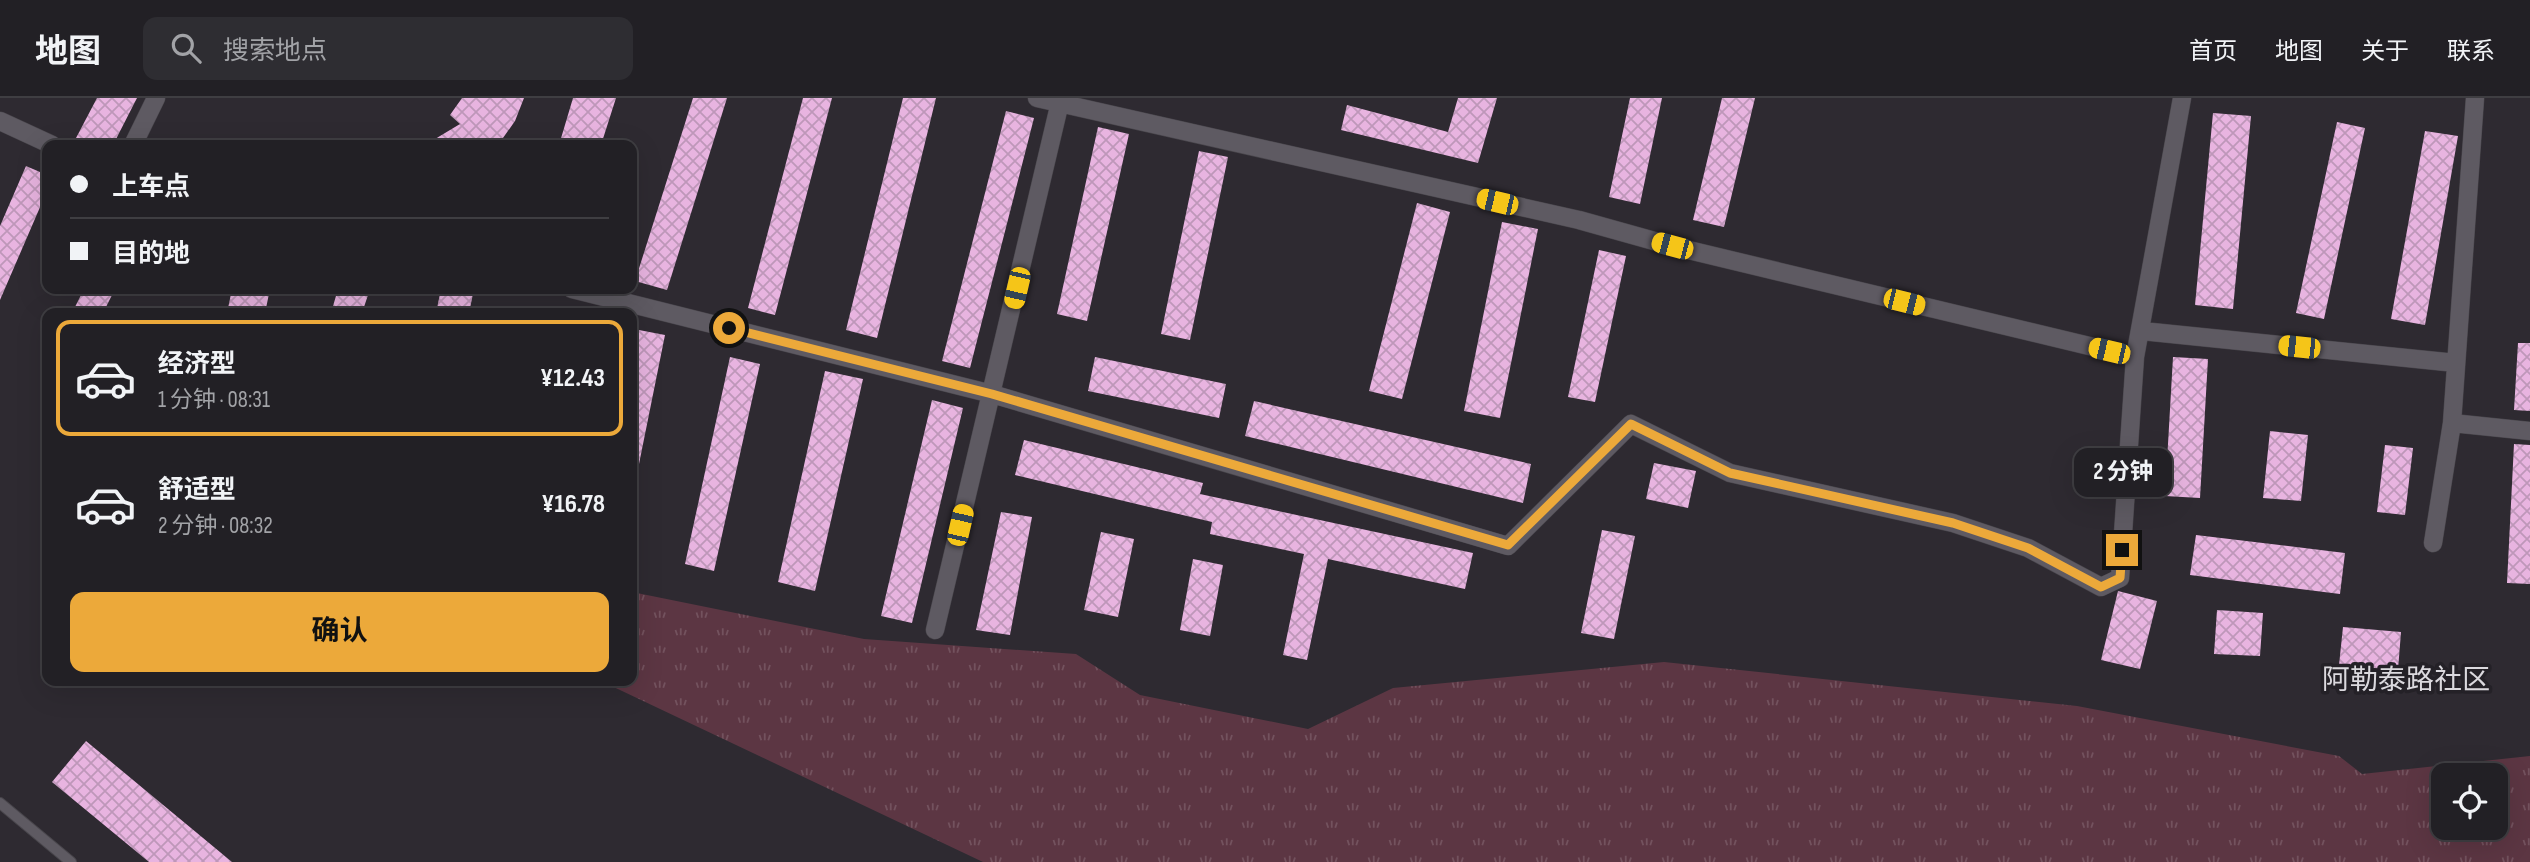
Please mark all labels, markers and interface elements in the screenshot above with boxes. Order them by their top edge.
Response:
search box [143,17,633,80]
icon: search [167,29,205,67]
text: 地图 [35,32,101,72]
text: 搜索地点 [223,36,327,67]
text: 首页 [2189,37,2237,66]
text: 地图 [2275,37,2323,66]
text: 关于 [2361,37,2409,66]
text: 联系 [2447,37,2495,66]
text: 上车点 [112,172,190,203]
car [1475,187,1520,217]
car [1649,230,1696,262]
text: 目的地 [112,239,190,270]
car [1003,265,1032,311]
car [1882,287,1927,317]
route start [713,312,745,344]
car [2278,334,2321,360]
car [2087,336,2132,366]
icon: car [74,347,137,410]
text: 经济型 [158,349,236,380]
text: ¥12.43 [540,363,605,394]
text: 1 分钟 · 08:31 [158,386,270,414]
callout: 2 分钟 [2073,448,2171,498]
text: 2 分钟 [2093,458,2153,486]
icon: car [74,473,137,536]
text: 舒适型 [158,475,236,506]
text: ¥16.78 [541,489,605,520]
car [946,502,975,548]
text: 2 分钟 · 08:32 [158,512,273,540]
route end [2106,534,2138,566]
button: 确认 [70,592,609,672]
district label: 阿勒泰路社区 [2322,664,2490,697]
map controls [2431,763,2508,840]
button: locate [2431,763,2508,840]

